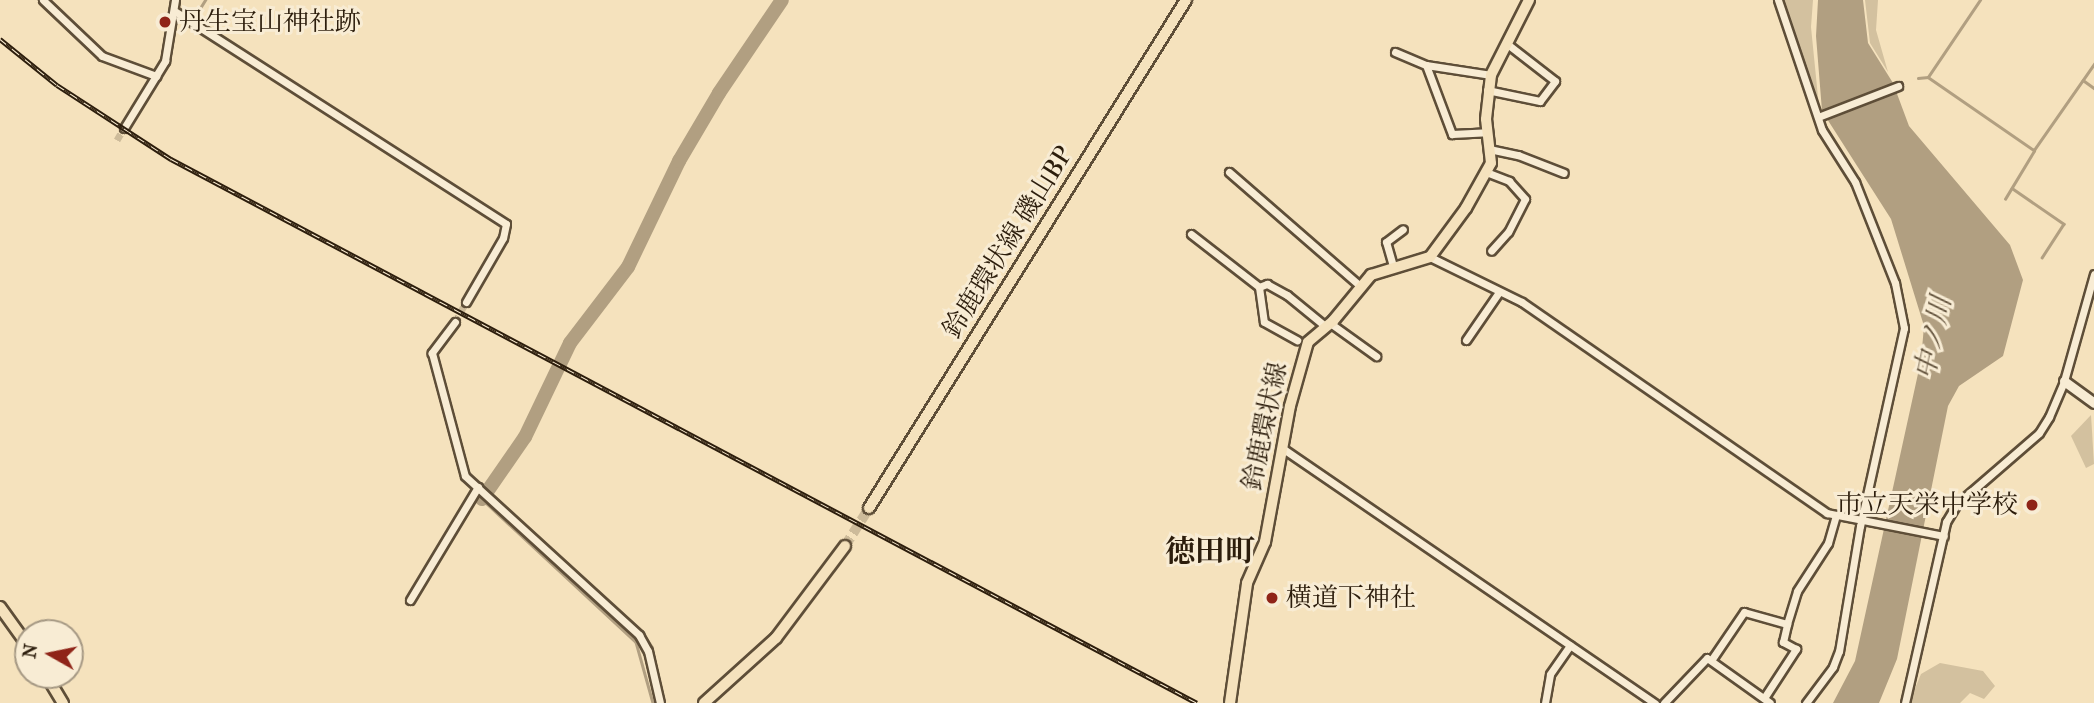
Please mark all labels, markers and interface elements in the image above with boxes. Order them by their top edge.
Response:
place label: 丹生宝山神社跡 [179,6,361,38]
marker: 丹生宝山神社跡 [157,14,173,30]
street label: 鈴鹿環状線 磯山BP [936,140,1080,344]
water label: 中ノ川 [1908,293,1958,383]
street label: 鈴鹿環状線 [1236,359,1294,493]
place label: 市立天栄中学校 [1836,489,2018,521]
marker: 市立天栄中学校 [2024,497,2040,513]
district label: 徳田町 [1165,534,1255,570]
place label: 横道下神社 [1286,582,1416,614]
marker: 横道下神社 [1264,590,1280,606]
north arrow [14,619,84,689]
text: N [18,642,42,660]

